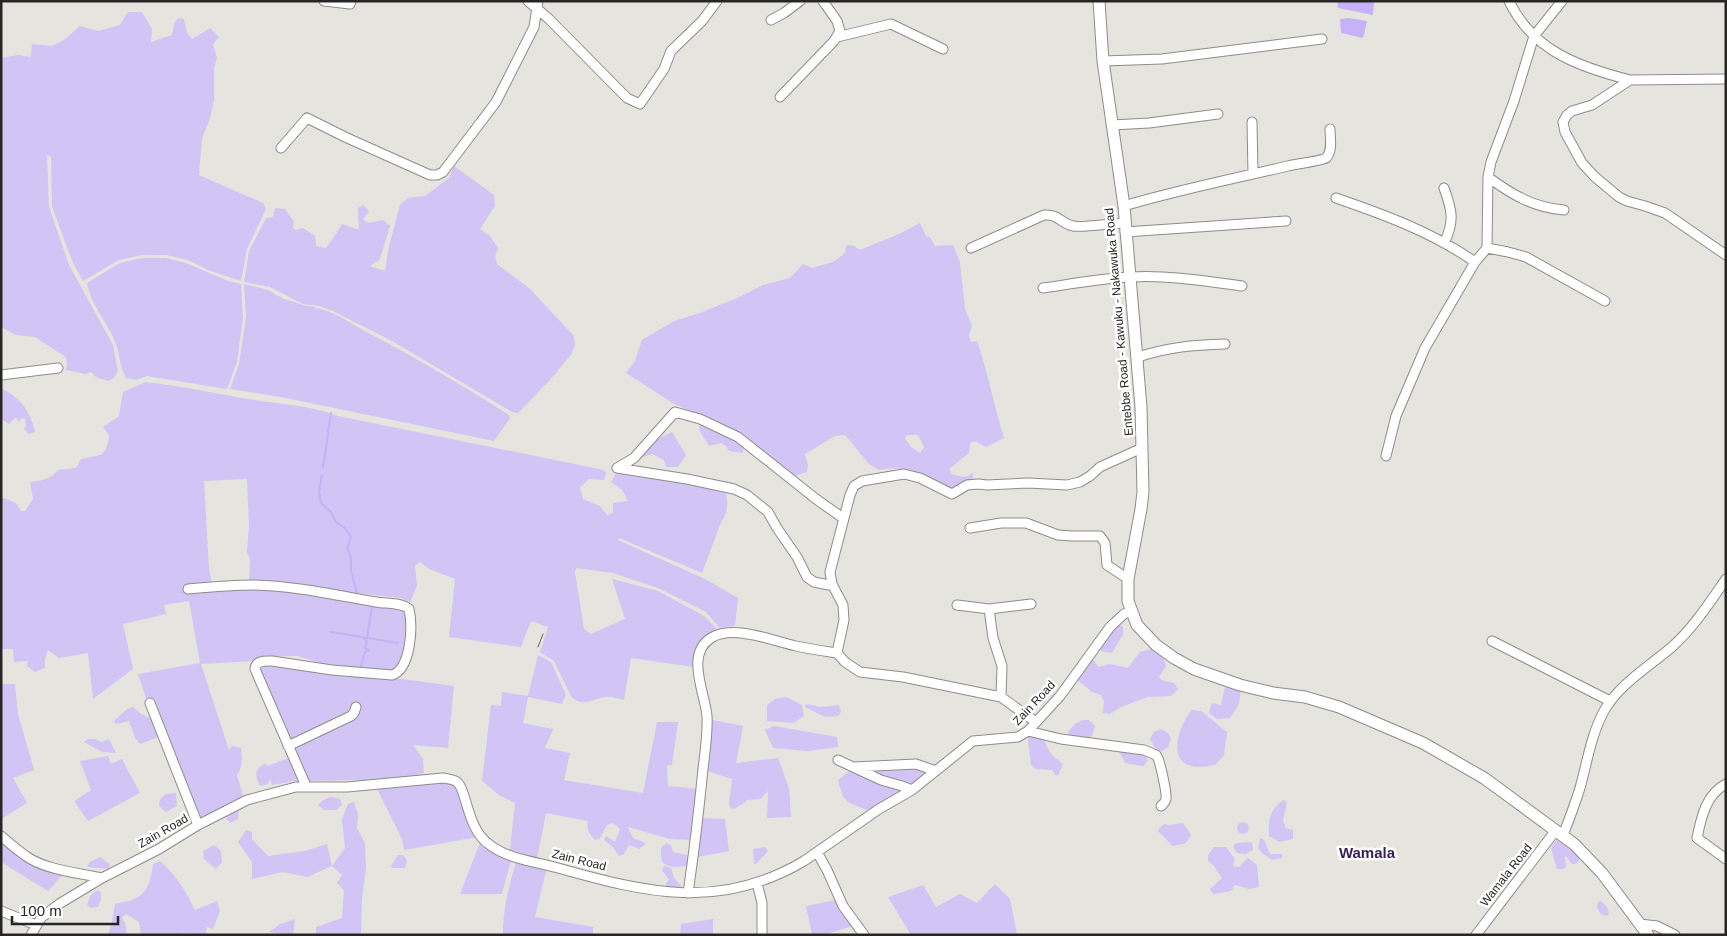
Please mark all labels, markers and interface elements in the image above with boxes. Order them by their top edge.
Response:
street label: Entebbe Road - Kawuku - Nakawuka Road [1102,207,1136,437]
street label: Zain Road [1010,678,1058,728]
street label: Zain Road [136,811,190,851]
street label: Wamala Road [1477,841,1535,909]
district label: Wamala [1339,844,1396,861]
street label: Zain Road [550,847,608,873]
scale bar [12,894,119,926]
text: 100 m [20,902,62,919]

